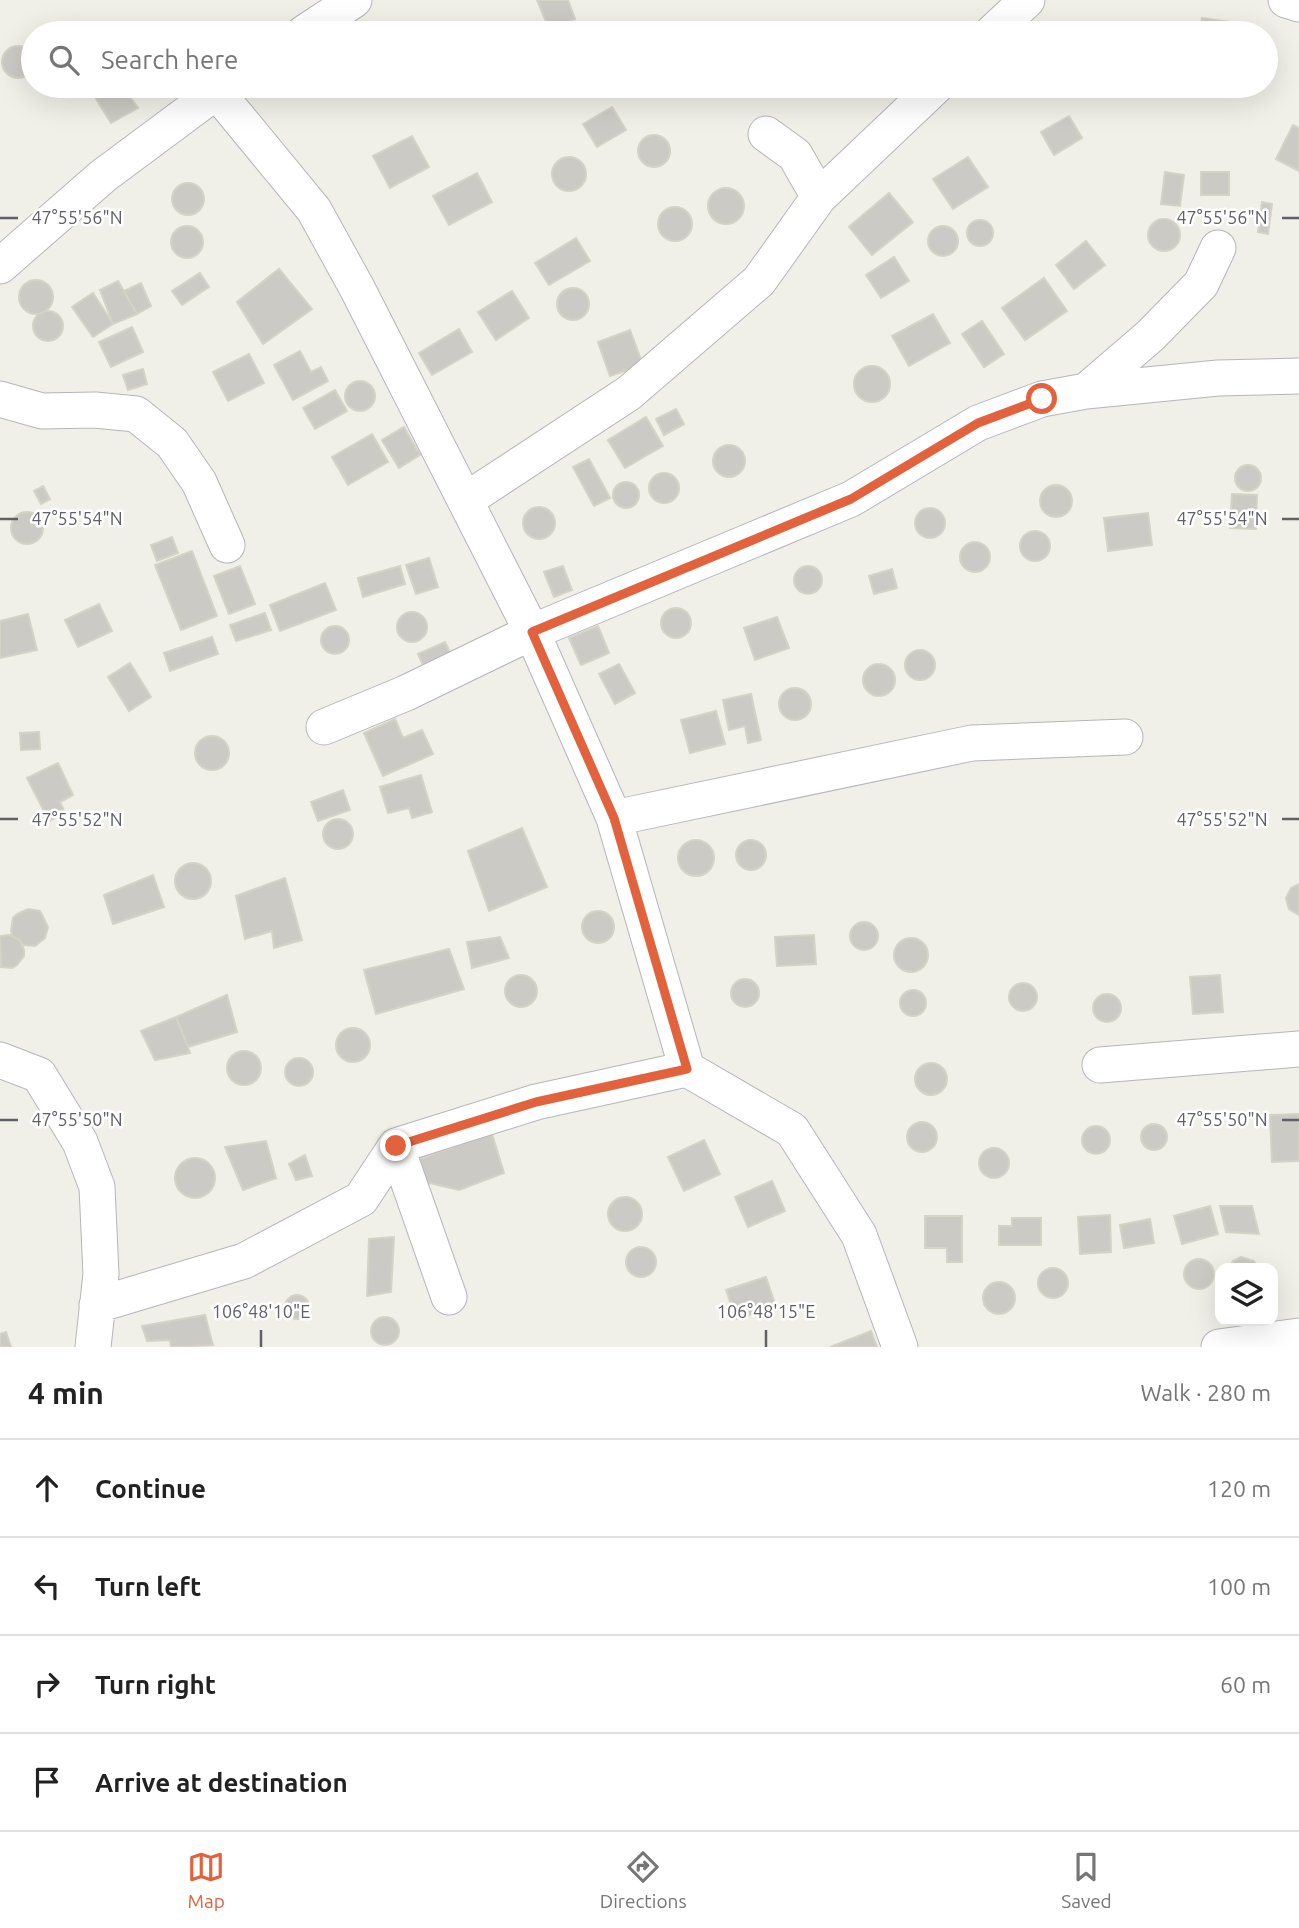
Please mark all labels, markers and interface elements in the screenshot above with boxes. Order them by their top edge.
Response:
search box [21,21,1278,98]
icon: search [45,41,83,79]
text: Search here [101,45,238,74]
text: 47°55'56"N [31,207,123,227]
text: 47°55'56"N [1176,207,1268,227]
route start [1026,383,1057,414]
text: 47°55'54"N [31,508,123,528]
text: 47°55'54"N [1176,508,1268,528]
text: 47°55'52"N [31,809,123,829]
text: 47°55'52"N [1176,809,1268,829]
text: 47°55'50"N [31,1109,123,1129]
text: 47°55'50"N [1176,1109,1268,1129]
route end [380,1130,411,1161]
map controls [1215,1263,1278,1326]
button: layers [1215,1263,1278,1326]
text: 106°48'10"E [212,1301,310,1321]
text: 106°48'15"E [717,1301,815,1321]
text: 4 min [28,1376,104,1410]
text: Walk · 280 m [1140,1380,1271,1405]
icon: ahead [28,1469,66,1507]
text: Continue [95,1474,206,1503]
text: 120 m [1207,1476,1271,1501]
icon: left [28,1567,66,1605]
text: Turn left [95,1572,201,1601]
text: 100 m [1207,1574,1271,1599]
icon: right [28,1665,66,1703]
text: Turn right [95,1670,216,1699]
text: 60 m [1220,1672,1271,1697]
icon: arrive [28,1763,66,1801]
text: Arrive at destination [95,1768,348,1797]
tab: Map [187,1848,225,1912]
tab: Directions [600,1848,687,1912]
tab: Saved [1061,1848,1112,1912]

